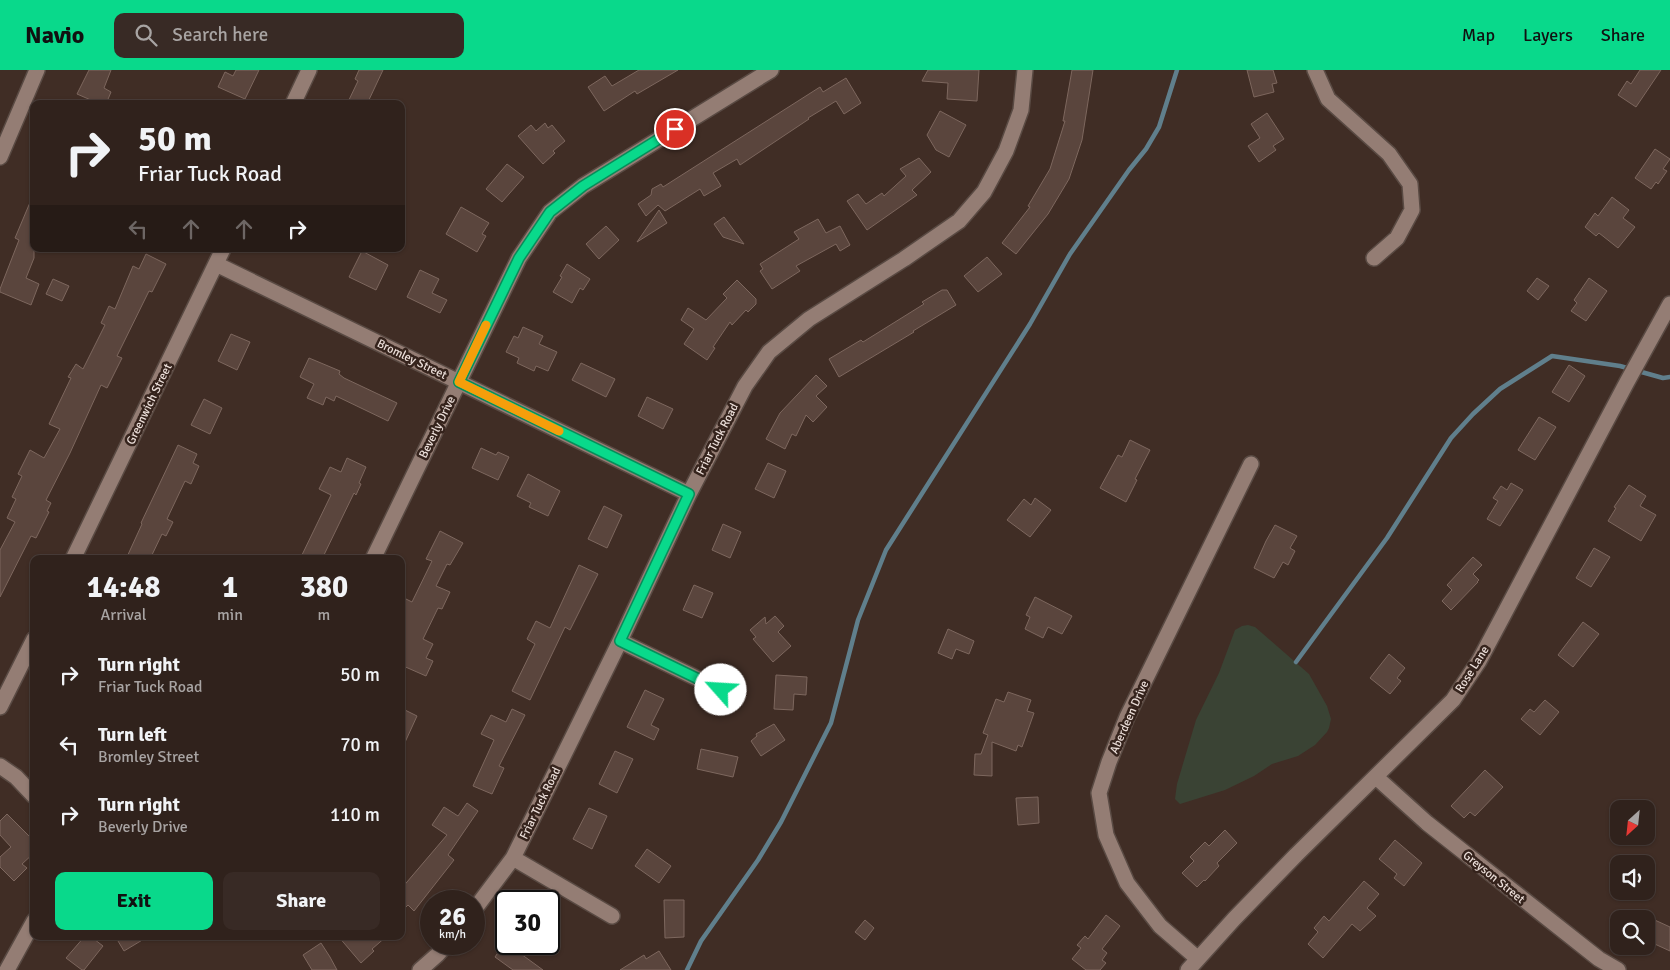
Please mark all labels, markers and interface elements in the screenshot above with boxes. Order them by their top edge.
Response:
search box [114,13,464,58]
text: Navio [25,20,84,50]
icon: search [132,21,160,49]
text: Search here [172,23,268,47]
text: Map [1462,24,1495,46]
text: Layers [1523,24,1573,46]
text: Share [1601,24,1645,46]
pin [654,108,696,150]
icon: arrive [661,115,689,143]
text: 50 m [138,117,212,160]
icon: right [55,120,120,185]
text: Friar Tuck Road [138,160,282,187]
icon: left [124,215,152,243]
icon: ahead [177,215,205,243]
icon: ahead [230,215,258,243]
icon: right [283,215,311,243]
street label: Bromley Street [374,336,449,383]
street label: Greenwich Street [123,361,176,447]
street label: Beverly Drive [416,394,459,461]
street label: Friar Tuck Road [693,401,742,478]
text: 14:48 [87,569,160,606]
text: 1 [222,569,238,606]
text: 380 [300,569,348,606]
text: Arrival [100,605,147,625]
text: min [217,605,243,625]
text: m [318,605,330,625]
street label: Rose Lane [1452,643,1493,695]
text: Turn right [98,653,180,677]
icon: right [55,661,83,689]
text: 50 m [340,663,380,687]
position arrow [694,663,746,715]
text: Friar Tuck Road [98,677,203,697]
street label: Aberdeen Drive [1107,678,1152,756]
text: Turn left [98,723,167,747]
icon: left [55,731,83,759]
text: 70 m [340,733,380,757]
text: Bromley Street [98,747,199,767]
street label: Friar Tuck Road [517,765,564,842]
text: Turn right [98,793,180,817]
north arrow [1610,800,1655,845]
map controls [1610,800,1655,955]
icon: right [55,801,83,829]
text: 110 m [330,803,380,827]
text: Beverly Drive [98,817,188,837]
street label: Greyson Street [1460,848,1528,907]
button: sound [1610,855,1655,900]
button: Exit [55,872,213,930]
button: Share [223,872,380,930]
speed limit sign: 30 [495,890,560,955]
text: 26 [439,901,466,932]
button: search [1610,910,1655,955]
text: km/h [439,927,466,942]

